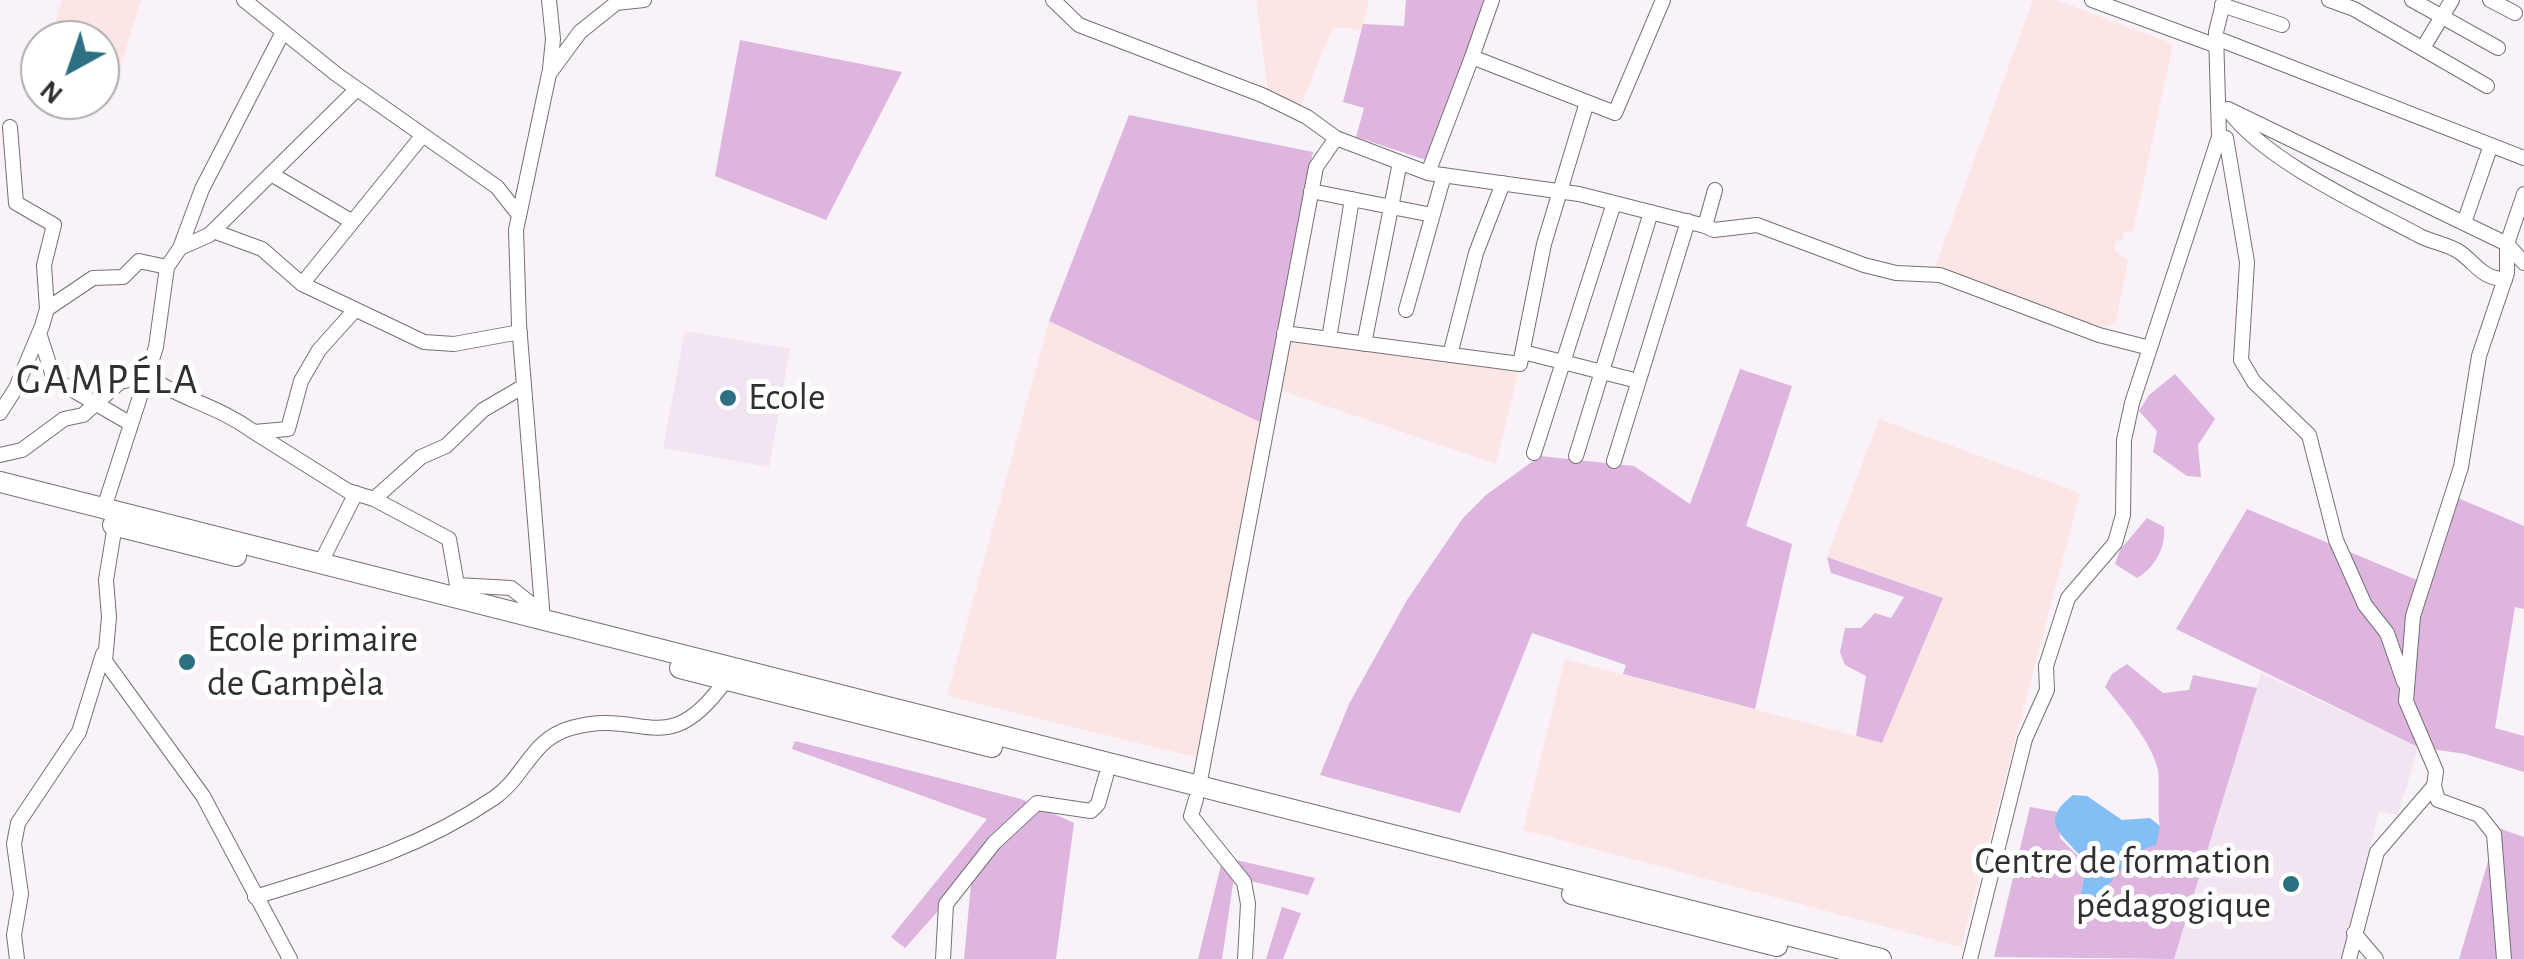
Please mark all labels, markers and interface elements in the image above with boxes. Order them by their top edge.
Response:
north arrow [20,20,120,120]
text: N [36,74,68,108]
district label: GAMPÉLA [16,355,200,405]
place label: Ecole [748,375,826,421]
marker: Ecole [717,387,739,409]
place label: Ecole primaire de Gampèla [207,617,418,706]
marker: Ecole primaire de Gampèla [176,651,198,673]
place label: Centre de formation pédagogique [1975,839,2271,928]
marker: Centre de formation pédagogique [2280,873,2302,895]

